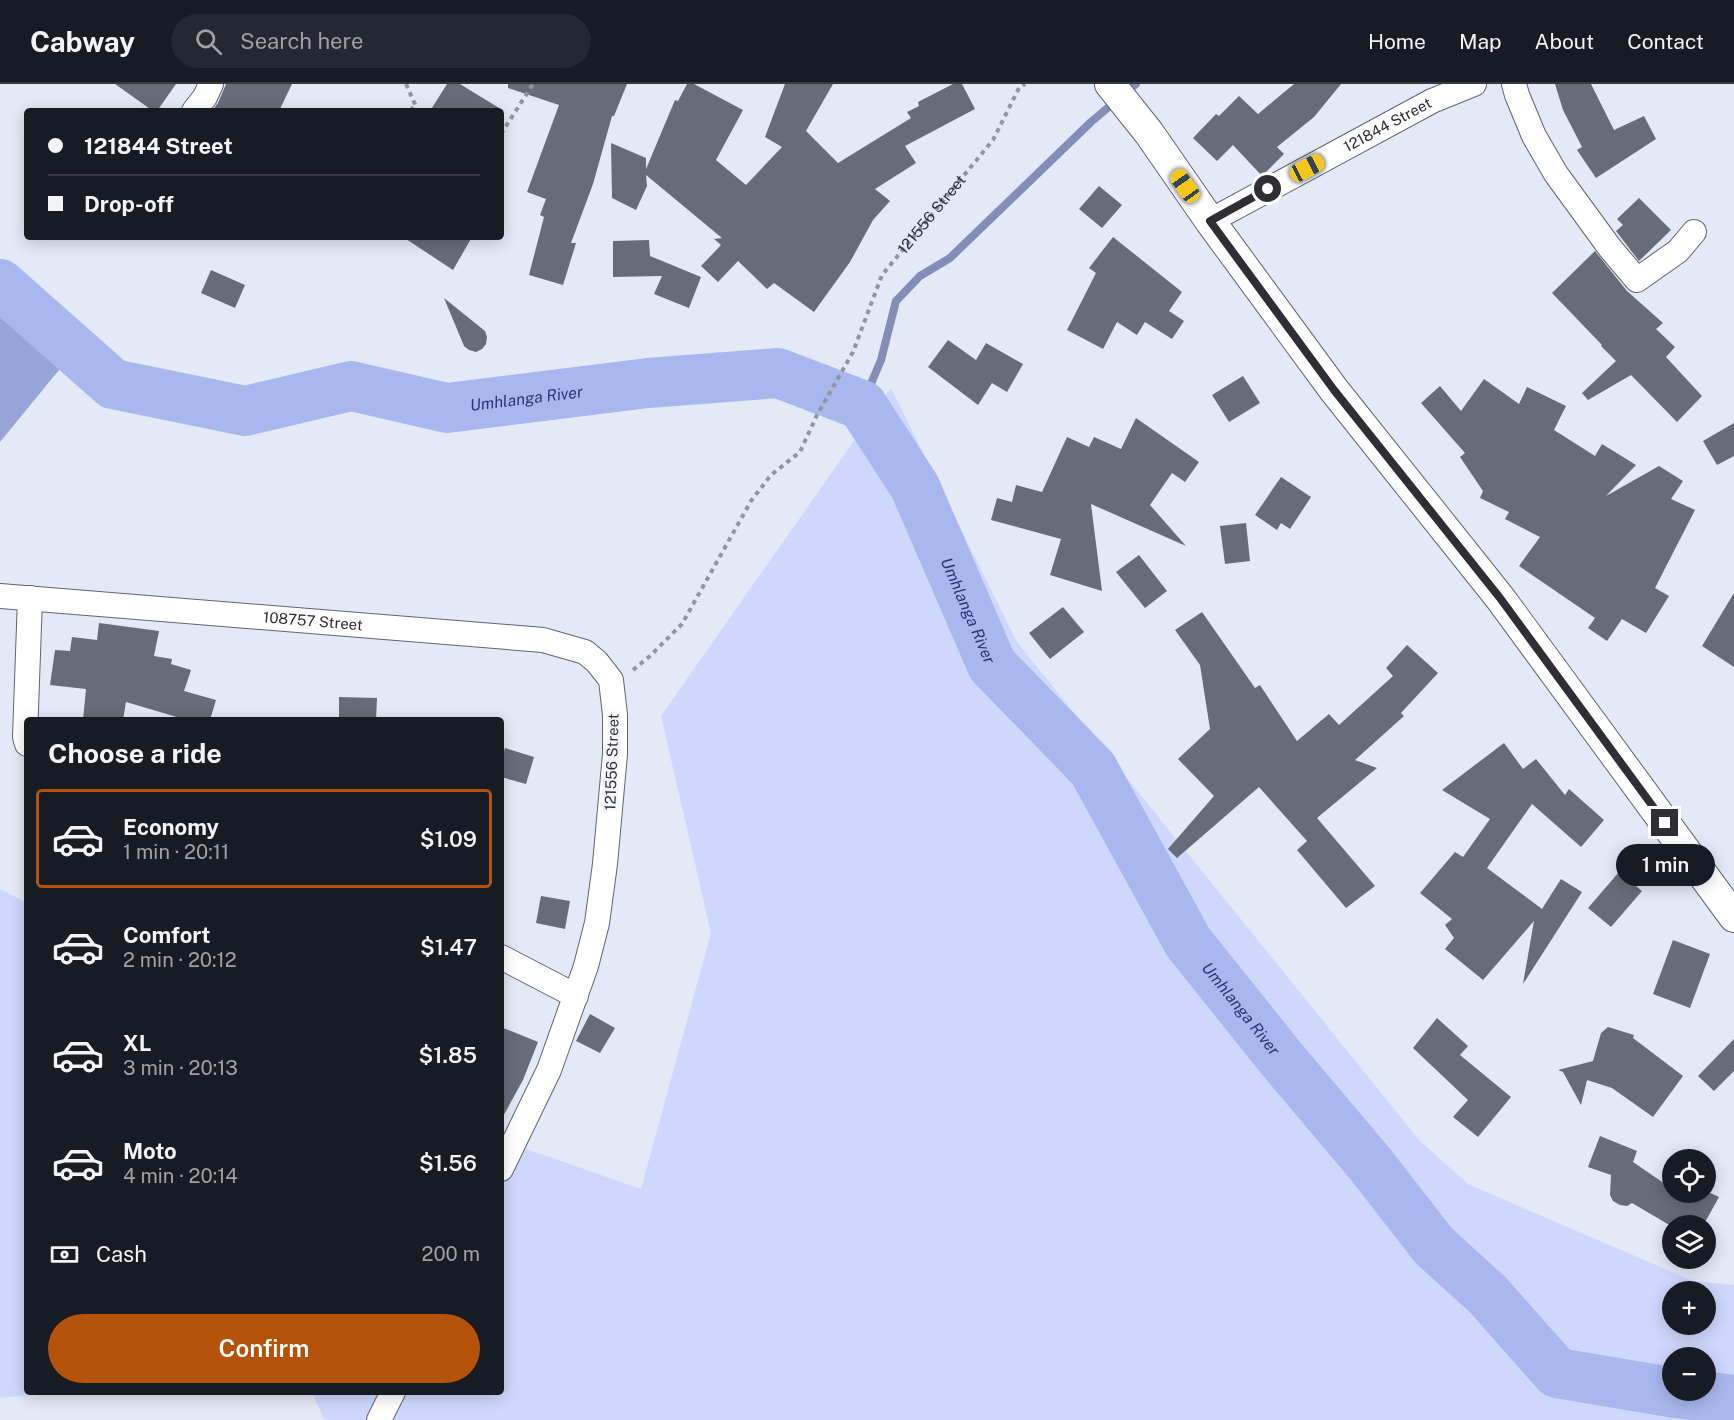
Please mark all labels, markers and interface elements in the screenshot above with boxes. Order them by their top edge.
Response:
search box [171,14,591,68]
text: Cabway [30,25,135,58]
icon: search [192,25,225,58]
text: Search here [240,28,363,54]
text: Home [1368,29,1426,54]
text: Map [1459,29,1502,54]
text: About [1535,29,1594,54]
text: Contact [1627,29,1704,54]
street label: 121844 Street [1341,94,1434,155]
text: 121844 Street [84,133,233,159]
car [1287,152,1327,184]
car [1167,166,1203,206]
street label: 121556 Street [894,171,969,257]
route start [1254,175,1281,202]
text: Drop-off [84,191,174,217]
water label: Umhlanga River [469,382,585,415]
water label: Umhlanga River [937,555,1000,667]
street label: 108757 Street [263,608,364,633]
street label: 121556 Street [601,713,622,811]
text: Choose a ride [48,737,222,769]
route end [1651,809,1678,836]
icon: car [51,812,105,866]
text: Economy [123,814,219,840]
text: $1.09 [420,826,477,852]
text: 1 min · 20:11 [123,840,229,864]
callout: 1 min [1616,844,1714,886]
text: 1 min [1642,853,1689,877]
icon: car [51,920,105,974]
text: Comfort [123,922,210,948]
text: $1.47 [420,934,477,960]
text: 2 min · 20:12 [123,948,237,972]
water label: Umhlanga River [1198,959,1284,1060]
icon: car [51,1028,105,1082]
text: XL [123,1030,151,1056]
text: $1.85 [419,1042,477,1068]
text: 3 min · 20:13 [123,1056,238,1080]
icon: car [51,1136,105,1190]
text: Moto [123,1138,177,1164]
map controls [1662,1149,1716,1401]
button: locate [1662,1149,1716,1203]
text: $1.56 [419,1150,477,1176]
text: 4 min · 20:14 [123,1164,238,1188]
button: layers [1662,1215,1716,1269]
icon: cash [48,1238,81,1271]
text: Cash [96,1241,147,1267]
text: 200 m [422,1242,480,1266]
button: + [1662,1281,1716,1335]
button: Confirm [48,1314,480,1383]
button: − [1662,1347,1716,1401]

